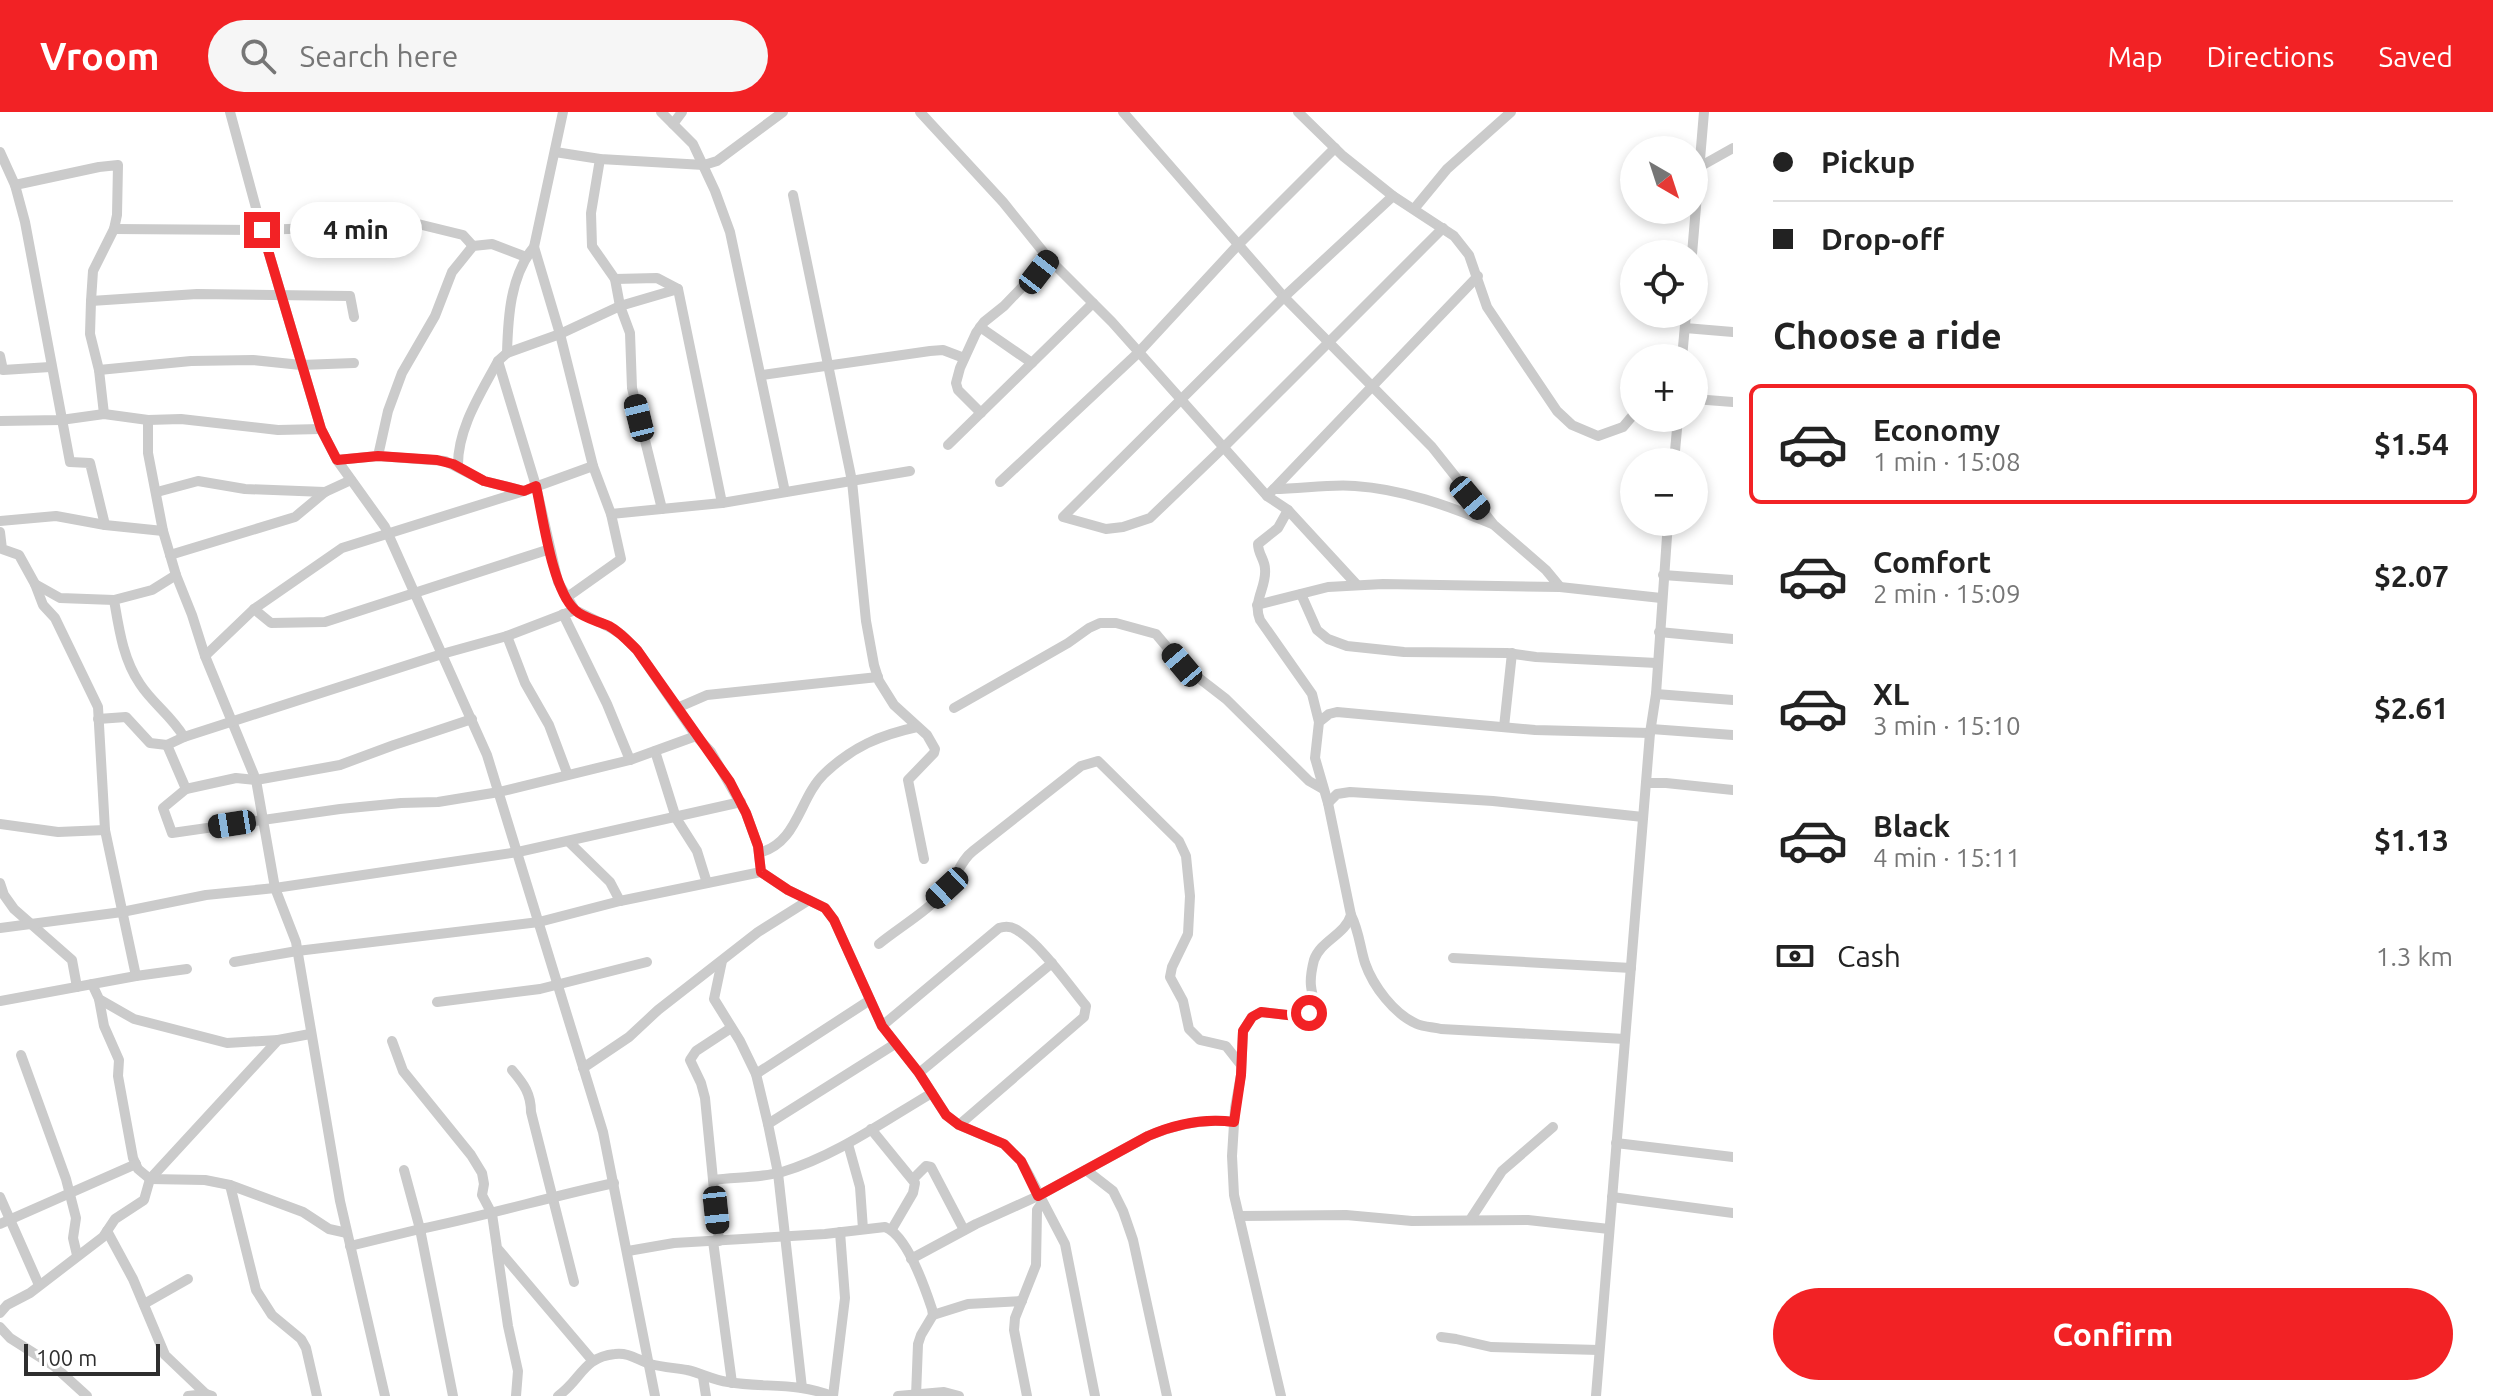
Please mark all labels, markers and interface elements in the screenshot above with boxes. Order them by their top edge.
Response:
search box [208,20,768,92]
icon: search [236,34,280,78]
text: Vroom [40,35,160,77]
text: Search here [300,39,458,73]
text: Map [2107,41,2163,72]
text: Directions [2207,41,2334,72]
text: Saved [2378,41,2453,72]
north arrow [1620,136,1708,224]
map controls [1620,136,1708,536]
text: Pickup [1821,145,1915,179]
callout: 4 min [290,202,422,258]
route end [244,212,280,248]
text: 4 min [323,215,389,244]
text: Drop-off [1821,222,1944,256]
button: locate [1620,240,1708,328]
car [1015,246,1063,298]
text: Choose a ride [1773,315,2002,356]
button: + [1620,344,1708,432]
car [622,392,656,444]
icon: car [1777,408,1849,480]
text: Economy [1873,413,2000,447]
text: $1.54 [2374,427,2449,461]
text: 1 min · 15:08 [1873,447,2021,476]
button: − [1620,448,1708,536]
car [1445,472,1495,524]
icon: car [1777,540,1849,612]
text: Comfort [1873,545,1991,579]
text: $2.07 [2374,559,2449,593]
text: 2 min · 15:09 [1873,579,2021,608]
car [1157,639,1207,691]
icon: car [1777,672,1849,744]
text: XL [1873,677,1909,711]
text: $2.61 [2374,691,2449,725]
text: 3 min · 15:10 [1873,711,2021,740]
icon: car [1777,804,1849,876]
car [206,808,258,840]
text: Black [1873,809,1950,843]
text: $1.13 [2374,823,2449,857]
text: 4 min · 15:11 [1873,843,2021,872]
car [921,863,973,913]
icon: cash [1773,934,1817,978]
text: Cash [1837,939,1901,973]
text: 1.3 km [2376,942,2453,971]
route start [1291,995,1327,1031]
car [702,1185,730,1235]
button: Confirm [1773,1288,2453,1380]
scale bar [24,1340,160,1376]
text: 100 m [36,1345,97,1370]

